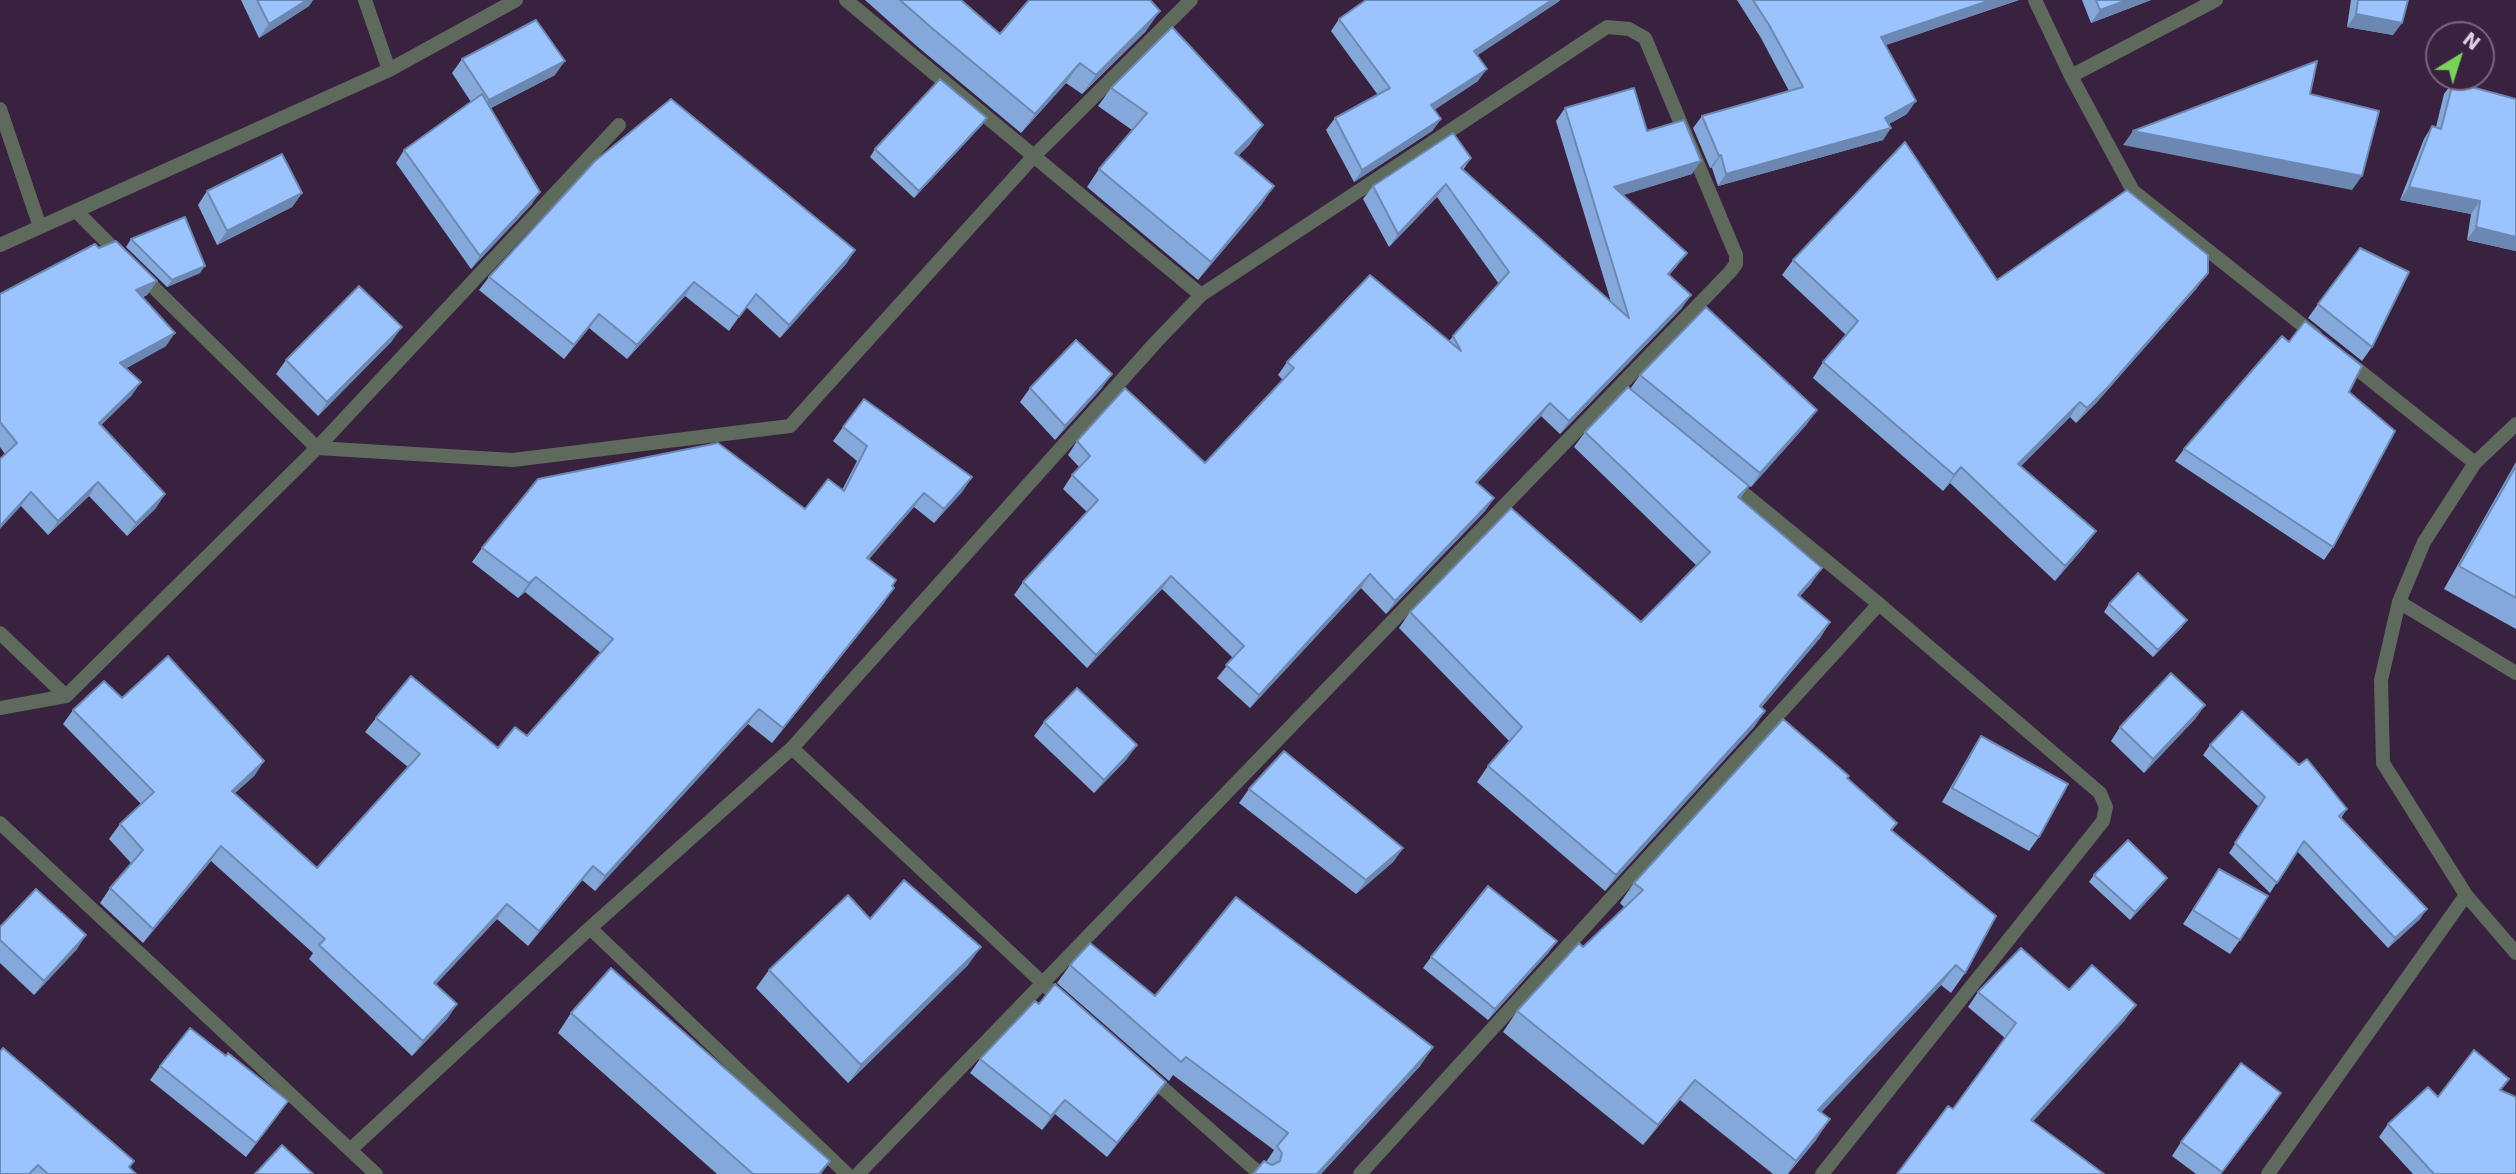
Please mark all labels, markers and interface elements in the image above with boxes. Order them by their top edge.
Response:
north arrow [2425,21,2495,91]
text: N [2459,27,2485,55]

